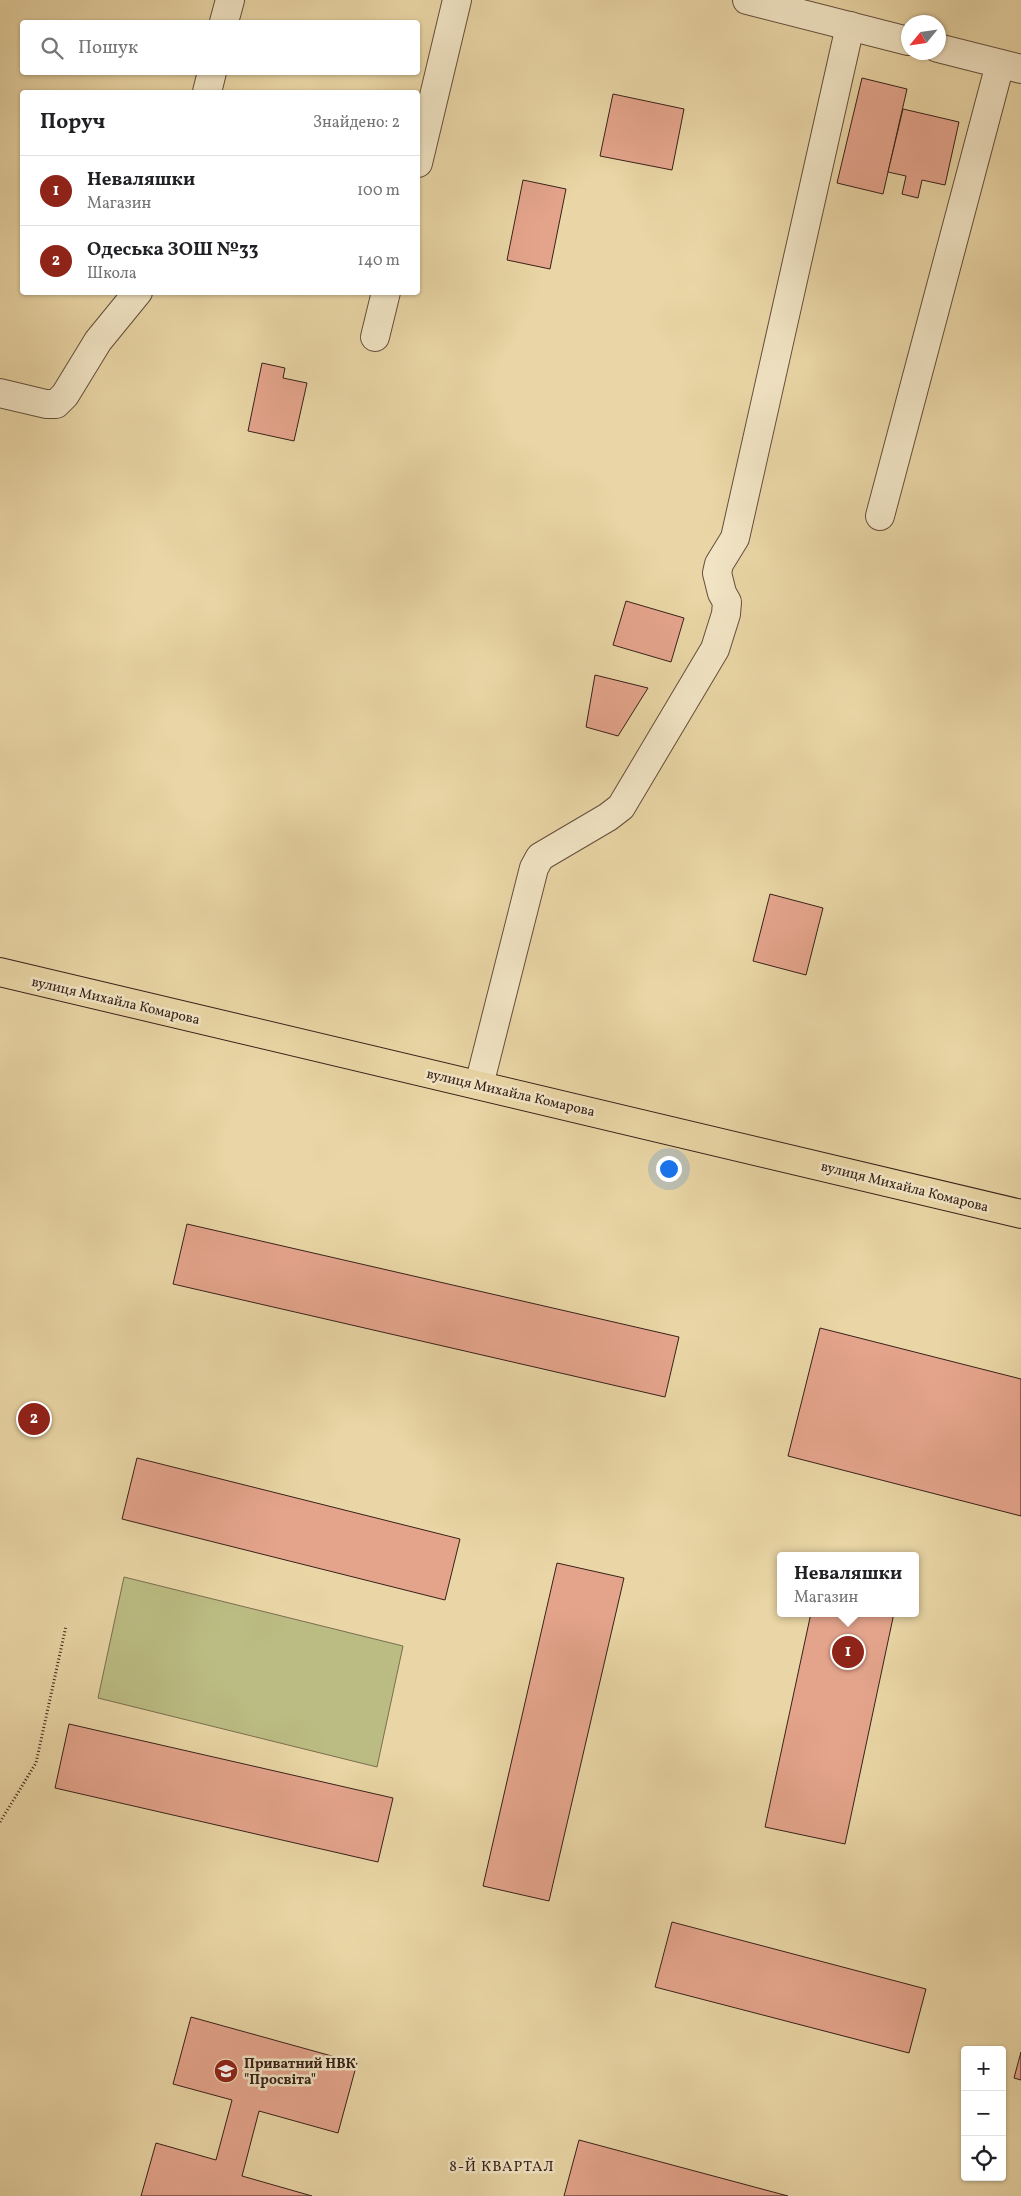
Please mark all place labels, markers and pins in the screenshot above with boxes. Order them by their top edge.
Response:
pin: 2 [18,1400,50,1438]
pin: 1 [832,1633,864,1671]
place label: Приватний НВК "Просвіта" [244,2055,356,2090]
school or university icon: Приватний НВК "Просвіта" [213,2058,239,2084]

